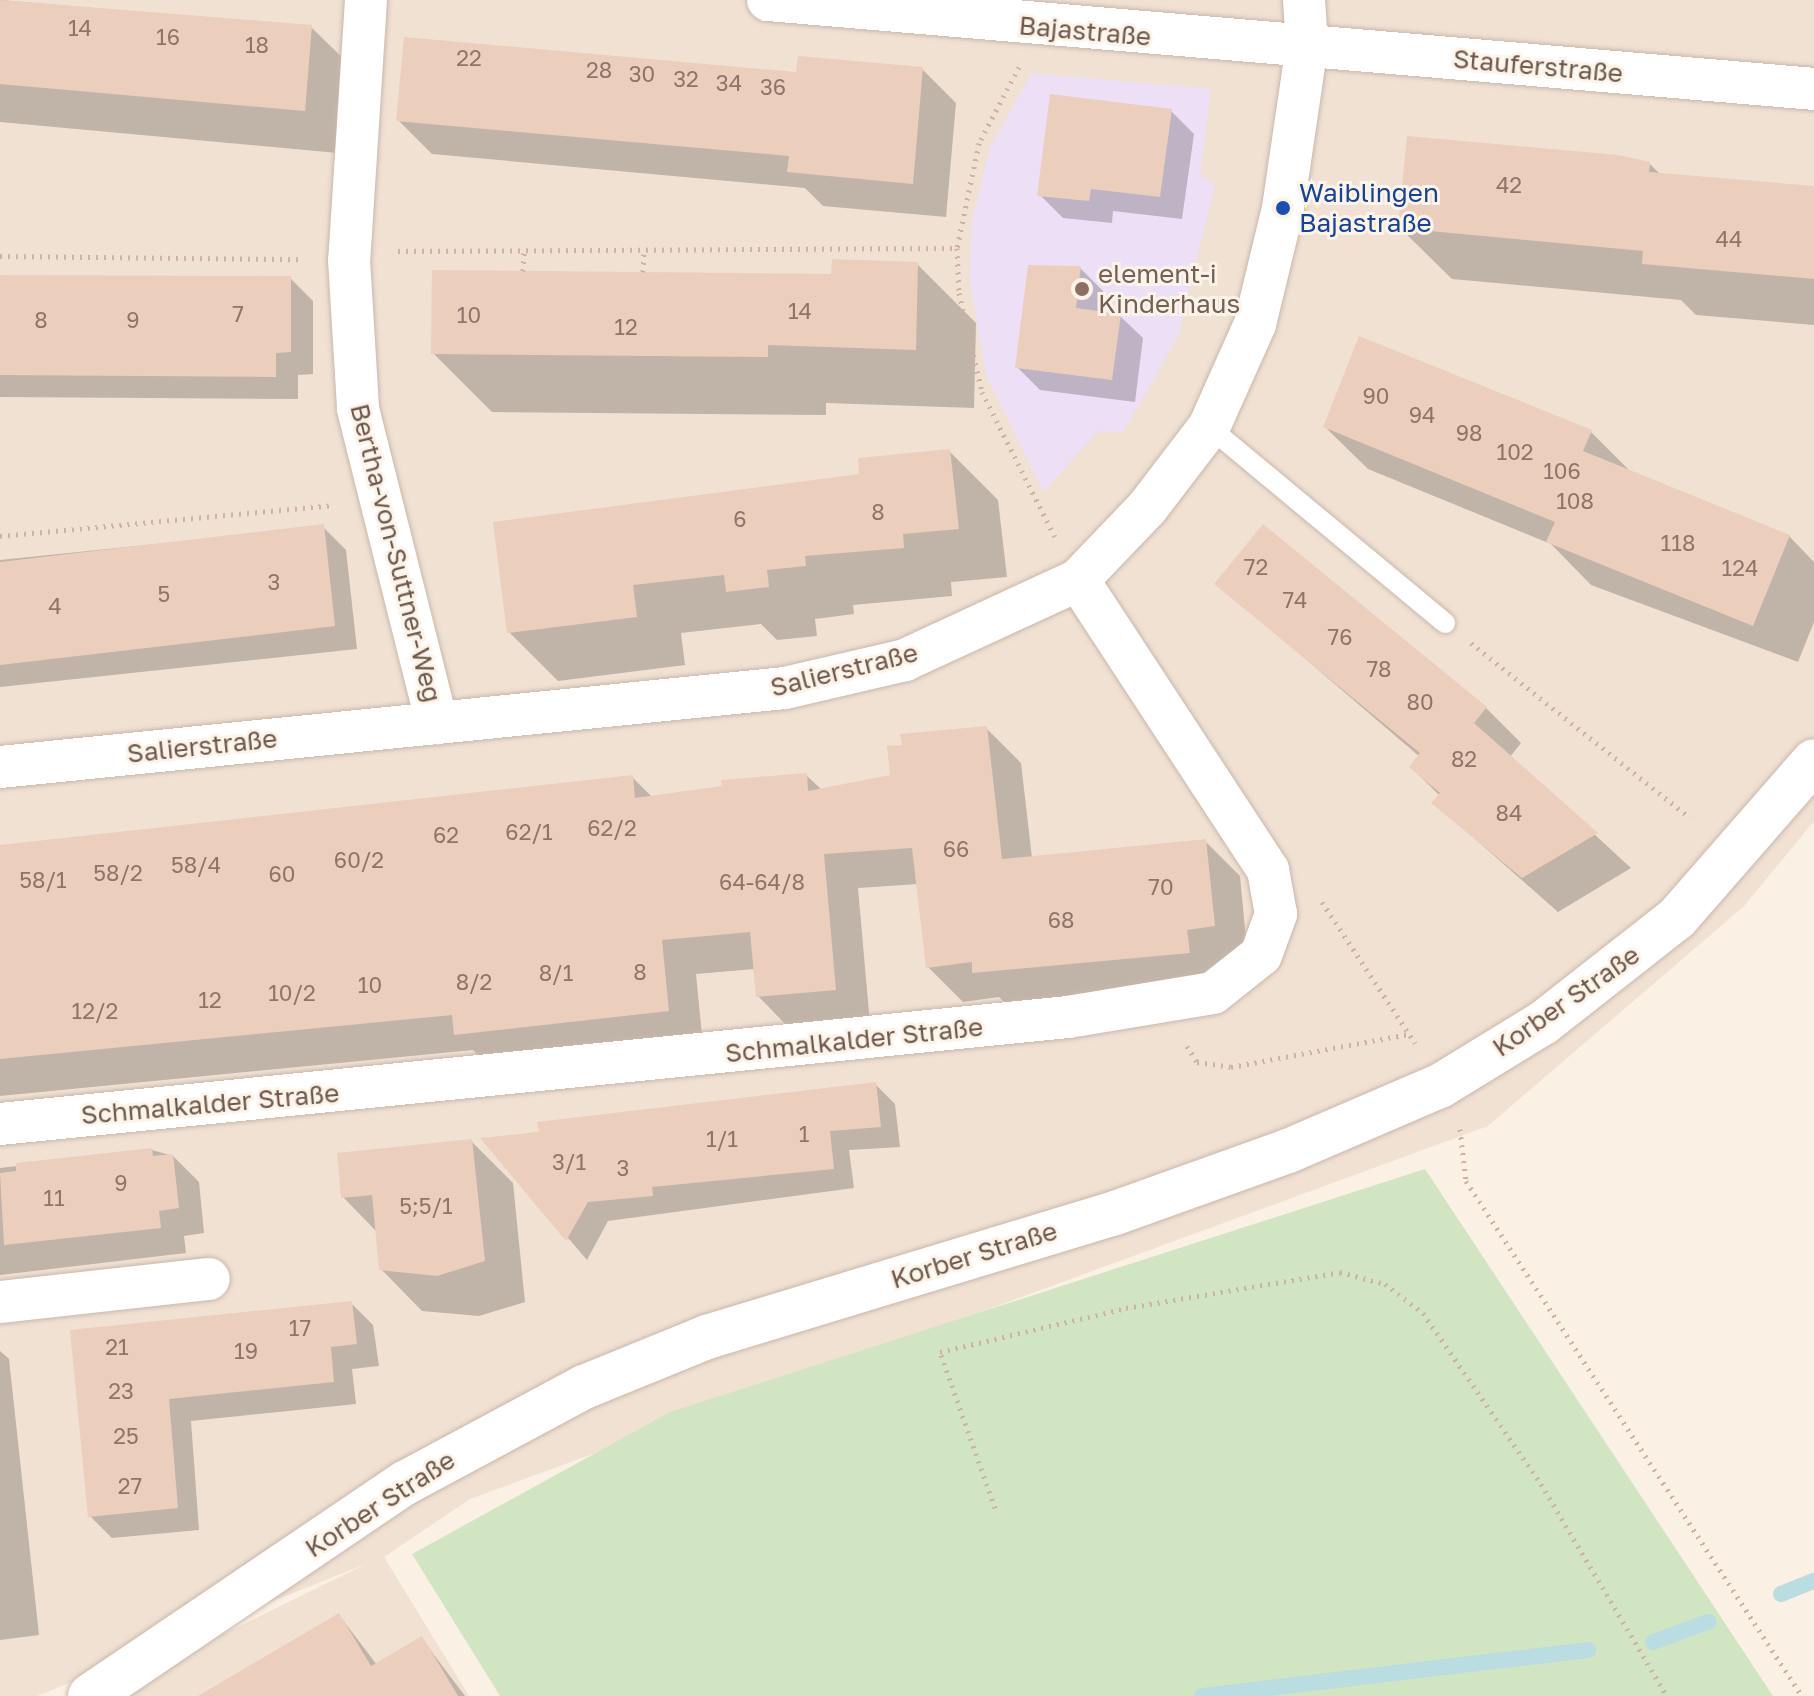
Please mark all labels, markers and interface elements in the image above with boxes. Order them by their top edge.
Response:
street label: Bajastraße [1018,10,1152,52]
house number: 14 [68,15,92,41]
house number: 16 [156,24,180,50]
house number: 18 [245,32,269,58]
street label: Stauferstraße [1452,43,1624,89]
house number: 22 [456,45,482,71]
house number: 28 [586,57,612,83]
house number: 30 [629,61,655,87]
house number: 32 [673,66,699,92]
house number: 34 [716,70,742,96]
house number: 36 [760,74,786,100]
house number: 42 [1496,172,1522,198]
place label: Waiblingen Bajastraße [1299,177,1439,238]
marker: Waiblingen Bajastraße [1274,199,1292,217]
house number: 44 [1716,226,1742,252]
place label: element-i Kinderhaus [1098,258,1240,320]
marker: element-i Kinderhaus [1073,280,1091,298]
house number: 14 [788,298,812,324]
house number: 7 [232,301,244,327]
house number: 10 [457,302,481,328]
house number: 8 [34,307,48,333]
house number: 9 [126,307,140,333]
house number: 12 [614,314,638,340]
house number: 90 [1363,383,1389,409]
street label: Bertha-von-Suttner-Weg [344,401,448,705]
house number: 94 [1409,402,1435,428]
house number: 98 [1456,420,1482,446]
house number: 102 [1496,439,1534,465]
house number: 106 [1543,458,1581,484]
house number: 108 [1556,488,1594,514]
house number: 8 [871,499,885,525]
house number: 6 [733,506,747,532]
house number: 118 [1661,530,1695,556]
house number: 72 [1244,554,1268,580]
house number: 124 [1722,555,1758,581]
house number: 3 [268,569,280,595]
house number: 5 [158,581,170,607]
house number: 74 [1282,587,1308,613]
house number: 4 [48,593,62,619]
house number: 76 [1328,624,1352,650]
street label: Salierstraße [767,637,921,703]
house number: 78 [1366,656,1392,682]
house number: 80 [1406,689,1434,715]
street label: Salierstraße [125,723,279,769]
house number: 82 [1451,746,1477,772]
house number: 84 [1496,800,1522,826]
house number: 62/2 [587,815,637,841]
house number: 62/1 [505,819,553,845]
house number: 62 [433,822,459,848]
house number: 66 [943,836,969,862]
house number: 60/2 [334,847,384,873]
house number: 58/4 [171,852,221,878]
house number: 58/2 [93,860,143,886]
house number: 60 [269,861,295,887]
house number: 58/1 [19,867,67,893]
house number: 64-64/8 [719,869,805,895]
house number: 70 [1148,874,1174,900]
house number: 68 [1048,907,1074,933]
street label: Korber Straße [1487,939,1645,1063]
house number: 8 [633,959,647,985]
house number: 8/1 [539,960,573,986]
house number: 8/2 [456,969,492,995]
house number: 10 [358,972,382,998]
house number: 10/2 [268,980,316,1006]
house number: 12 [198,987,222,1013]
house number: 12/2 [72,998,118,1024]
street label: Schmalkalder Straße [724,1011,984,1069]
street label: Schmalkalder Straße [80,1077,340,1131]
house number: 1 [799,1121,809,1147]
house number: 1/1 [706,1126,738,1152]
house number: 3/1 [552,1149,586,1175]
house number: 3 [617,1155,629,1181]
house number: 9 [114,1170,128,1196]
house number: 11 [43,1185,65,1211]
house number: 5;5/1 [399,1193,453,1219]
street label: Korber Straße [887,1215,1061,1295]
house number: 17 [289,1315,311,1341]
house number: 21 [105,1334,129,1360]
house number: 19 [234,1338,258,1364]
house number: 23 [108,1378,134,1404]
house number: 25 [113,1423,139,1449]
street label: Korber Straße [299,1444,461,1564]
house number: 27 [118,1473,142,1499]

